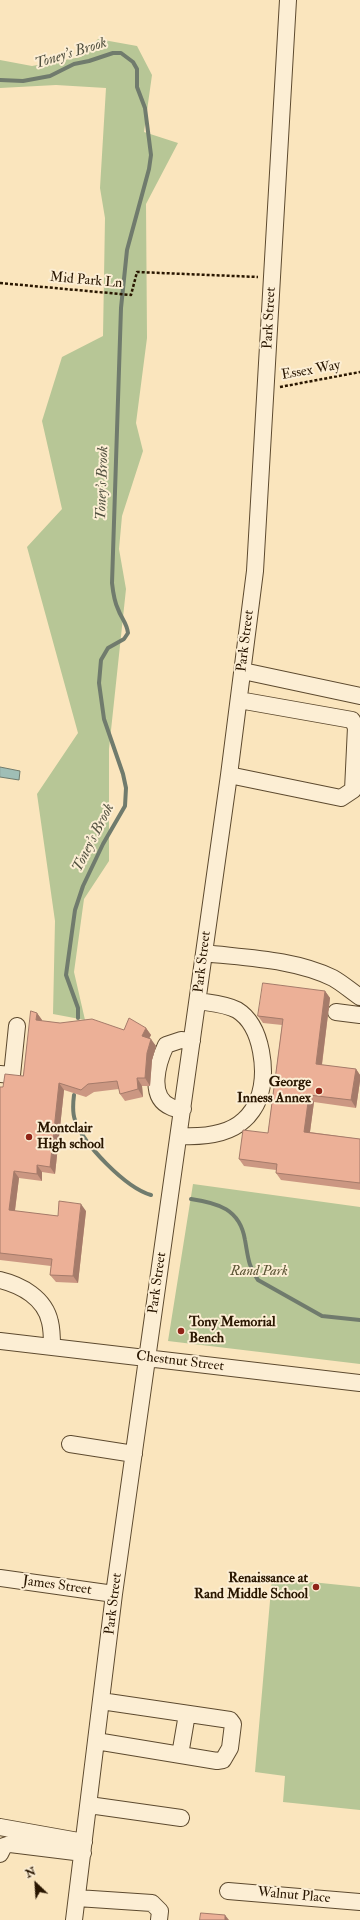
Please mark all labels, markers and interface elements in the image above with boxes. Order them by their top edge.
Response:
water label: Toney's Brook [33,35,109,73]
street label: Mid Park Ln [49,269,123,293]
street label: Park Street [260,287,280,349]
street label: Essex Way [280,358,342,384]
water label: Toney's Brook [93,446,113,520]
street label: Park Street [234,609,258,673]
water label: Toney's Brook [69,801,119,875]
street label: Park Street [191,930,215,994]
place label: George Inness Annex [237,1075,311,1108]
marker: George Inness Annex [314,1086,324,1096]
place label: Montclair High school [37,1121,104,1154]
marker: Montclair High school [24,1132,34,1142]
street label: Park Street [145,1251,171,1315]
park label: Rand Park [230,1264,288,1280]
place label: Tony Memorial Bench [189,1315,275,1348]
marker: Tony Memorial Bench [176,1326,186,1336]
street label: Chestnut Street [135,1348,225,1376]
place label: Renaissance at Rand Middle School [194,1571,308,1604]
street label: Park Street [102,1572,126,1636]
street label: James Street [22,1573,92,1599]
marker: Renaissance at Rand Middle School [311,1582,321,1592]
north arrow [16,1864,56,1904]
text: N [23,1865,38,1881]
street label: Walnut Place [257,1884,331,1908]

